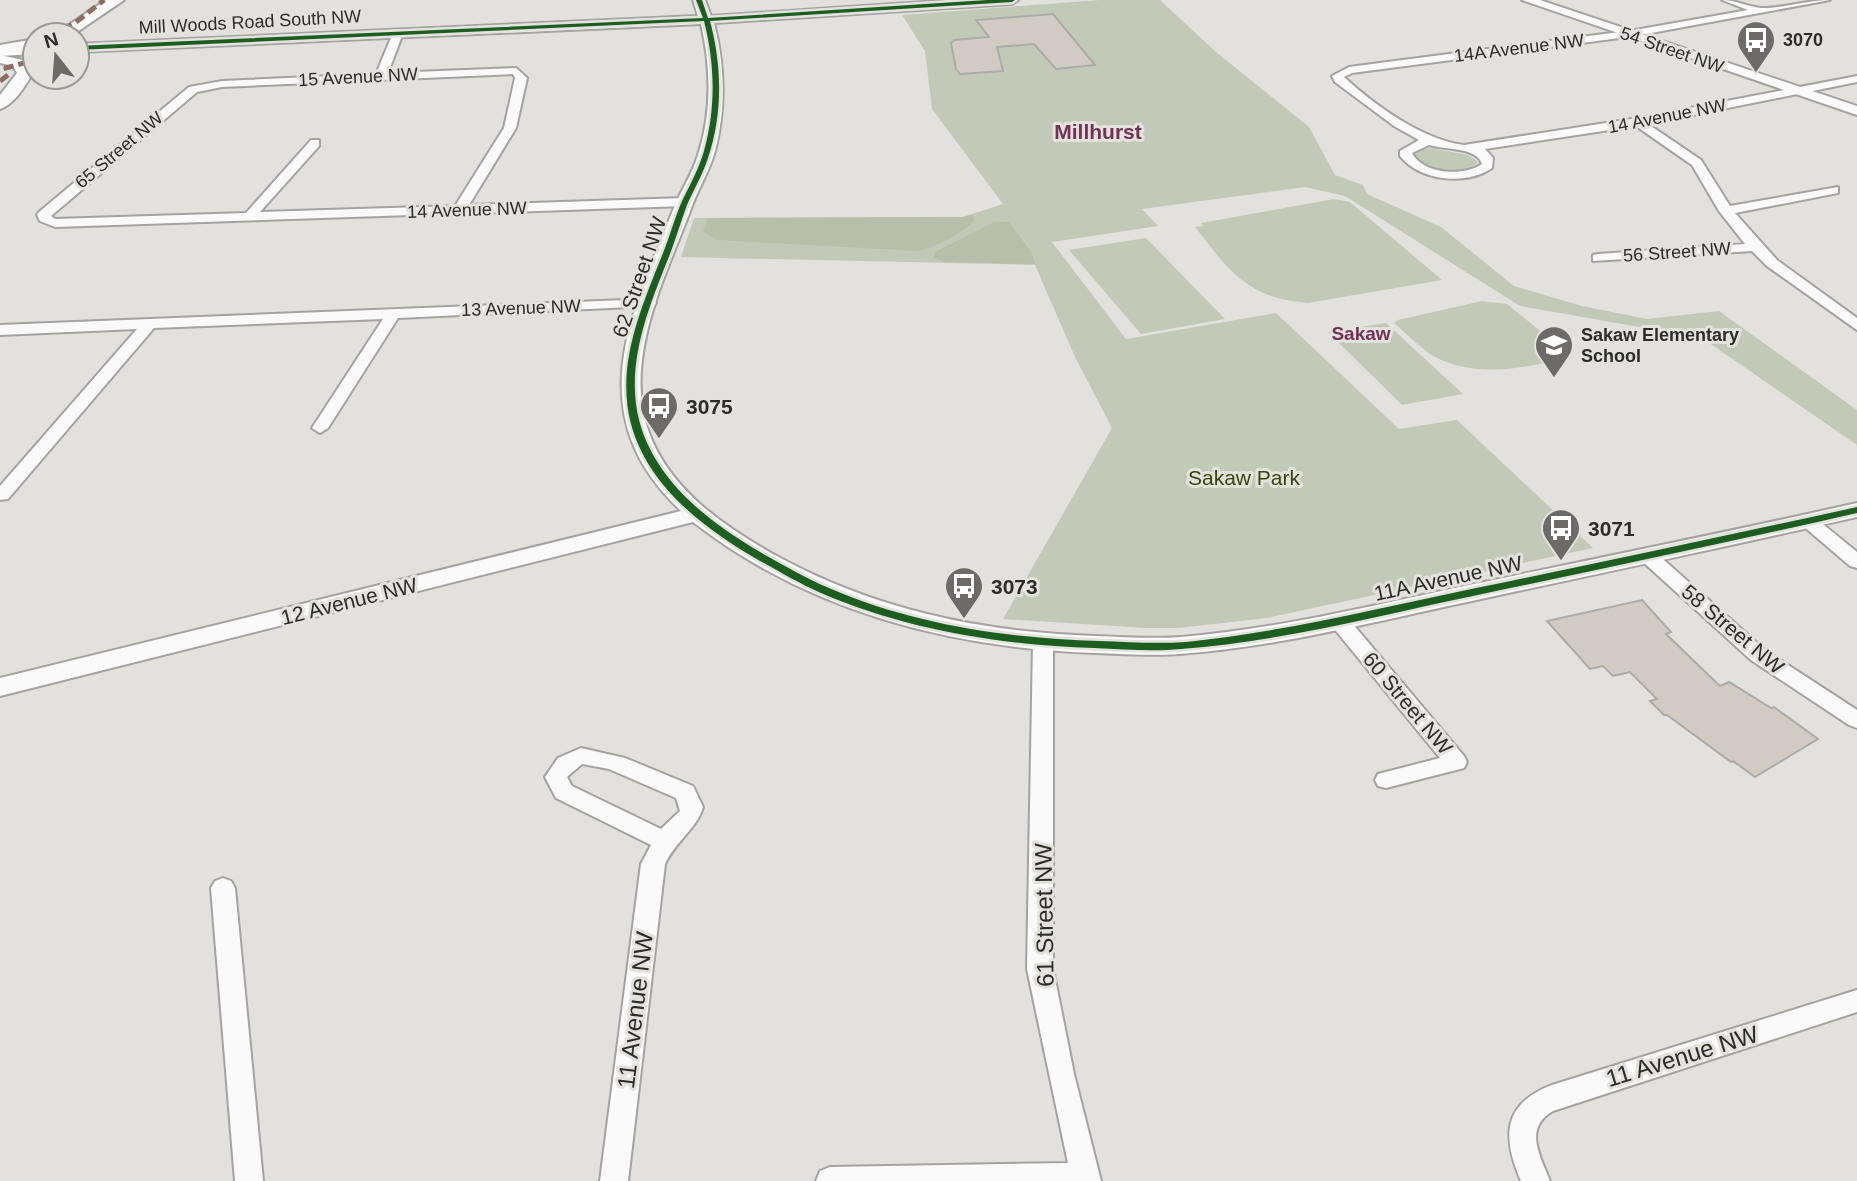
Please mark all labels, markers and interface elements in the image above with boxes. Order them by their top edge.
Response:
street label: Mill Woods Road South NW [138,6,362,38]
bus stop icon: 3070 [1735,19,1777,74]
north arrow [21,21,91,91]
street label: 54 Street NW [1618,23,1726,77]
text: N [42,28,61,52]
street label: 14A Avenue NW [1453,30,1585,66]
place label: 3070 [1783,30,1823,50]
street label: 15 Avenue NW [298,64,418,90]
street label: 14 Avenue NW [1606,95,1728,137]
street label: 65 Street NW [71,108,167,192]
district label: Millhurst [1054,120,1142,143]
street label: 14 Avenue NW [407,198,527,222]
street label: 62 Street NW [608,214,670,340]
street label: 56 Street NW [1622,238,1732,266]
street label: 13 Avenue NW [461,296,581,320]
district label: Sakaw [1331,323,1391,344]
school or university icon: Sakaw Elementary School [1533,324,1575,379]
place label: Sakaw Elementary School [1581,325,1739,366]
bus stop icon: 3075 [638,385,680,440]
place label: 3075 [686,395,733,418]
park label: Sakaw Park [1188,466,1301,489]
bus stop icon: 3071 [1540,507,1582,562]
place label: 3071 [1588,517,1635,540]
street label: 11A Avenue NW [1372,551,1524,605]
bus stop icon: 3073 [943,565,985,620]
street label: 12 Avenue NW [278,573,420,629]
place label: 3073 [991,575,1038,598]
street label: 58 Street NW [1677,580,1789,678]
street label: 60 Street NW [1359,647,1457,759]
street label: 61 Street NW [1029,842,1059,987]
street label: 11 Avenue NW [612,930,658,1090]
street label: 11 Avenue NW [1603,1020,1762,1092]

